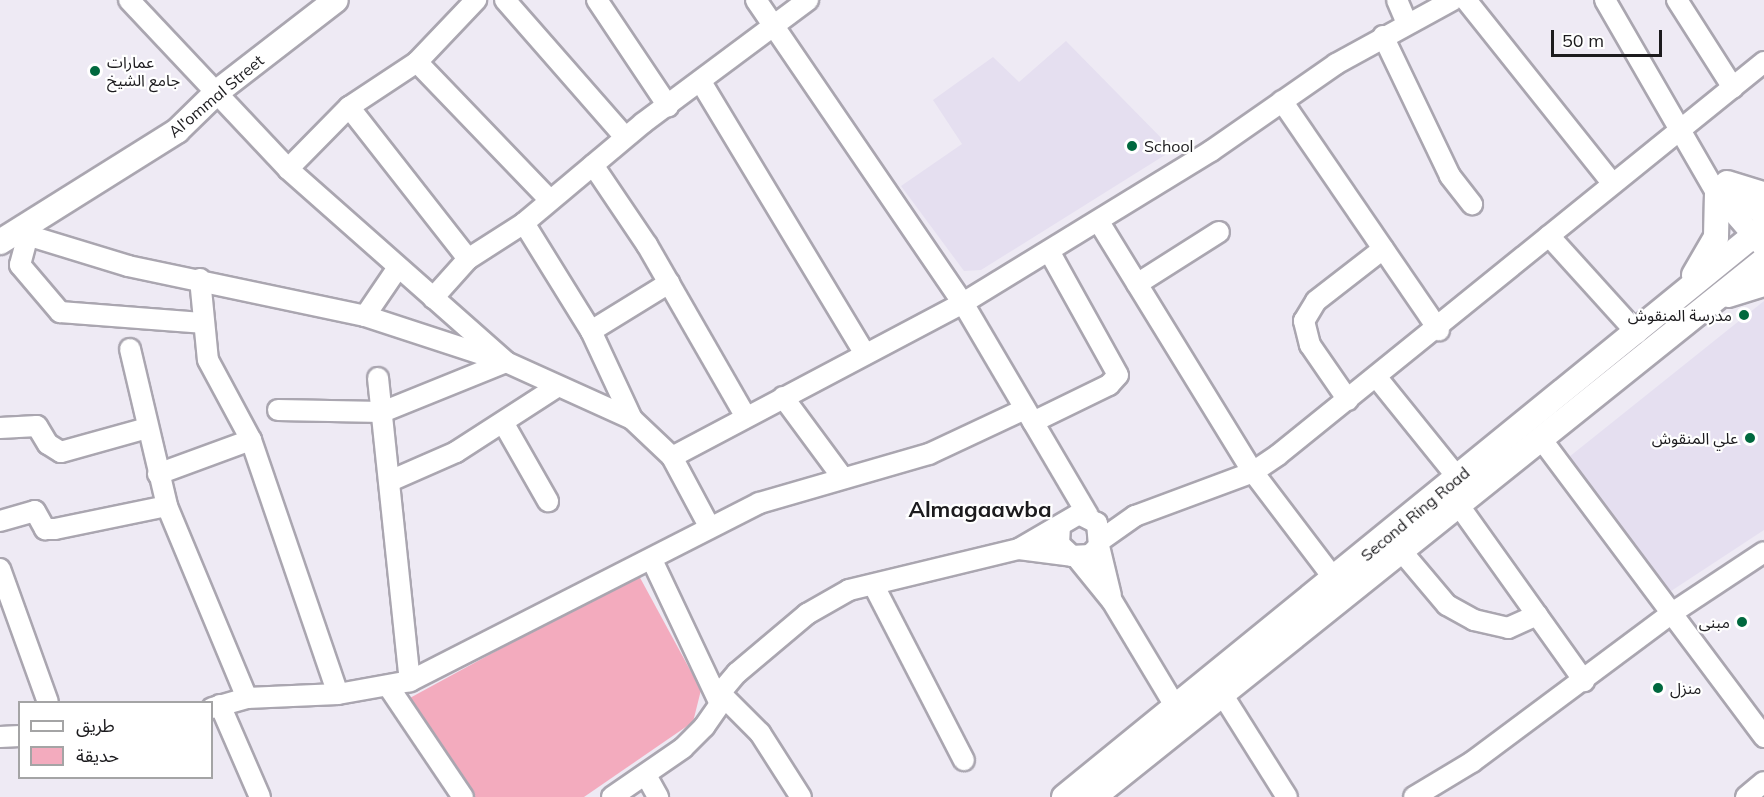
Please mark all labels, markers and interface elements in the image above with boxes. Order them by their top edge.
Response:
scale bar [1554,18,1665,56]
text: 50 m [1562,29,1604,52]
street label: Al'ommal Street [165,51,267,141]
place label: عمارات جامع الشيخ [107,52,180,90]
marker: عمارات جامع الشيخ [88,64,102,78]
place label: School [1144,136,1193,156]
marker: School [1125,139,1139,153]
place label: مدرسة المنقوش [1628,305,1732,325]
marker: مدرسة المنقوش [1737,308,1751,322]
place label: علي المنقوش [1652,428,1738,448]
marker: علي المنقوش [1743,431,1757,445]
street label: Second Ring Road [1357,463,1473,565]
district label: Almagaawba [908,497,1052,523]
place label: مبنى [1699,612,1730,632]
marker: مبنى [1735,615,1749,629]
place label: منزل [1670,678,1701,698]
marker: منزل [1651,681,1665,695]
legend [18,701,213,779]
text: طريق [76,714,115,737]
text: حديقة [76,744,119,767]

